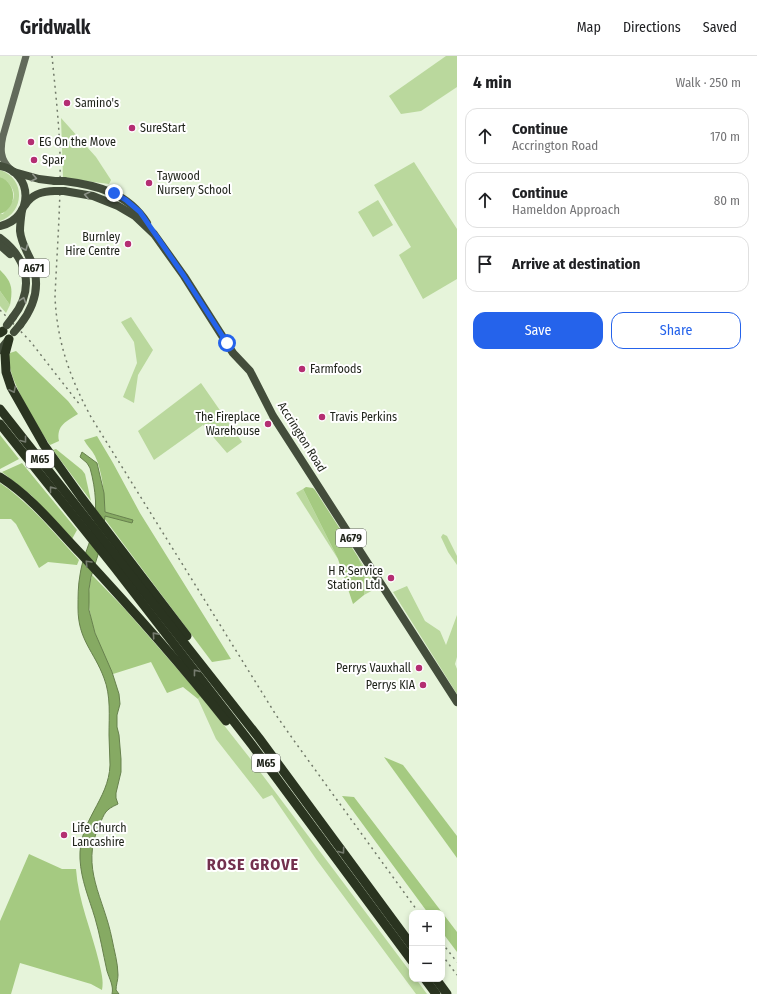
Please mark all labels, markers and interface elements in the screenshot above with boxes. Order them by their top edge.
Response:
text: Gridwalk [20,16,90,39]
text: Map [577,19,601,36]
text: Directions [623,19,681,36]
text: Saved [703,19,737,36]
text: 4 min [473,72,512,93]
text: Walk · 250 m [676,75,741,90]
place label: Samino's [75,96,119,110]
marker: Samino's [62,98,72,108]
text: Continue [512,120,568,138]
place label: SureStart [140,121,186,135]
marker: SureStart [127,123,137,133]
icon: ahead [474,125,496,147]
text: 170 m [710,129,740,144]
place label: EG On the Move [39,135,116,149]
marker: EG On the Move [26,137,36,147]
text: Accrington Road [512,138,598,153]
place label: Spar [42,153,65,167]
marker: Spar [29,155,39,165]
place label: Taywood Nursery School [157,169,231,197]
one-way arrow [31,173,38,181]
marker: Taywood Nursery School [144,178,154,188]
route end [105,184,123,202]
text: Continue [512,184,568,202]
icon: ahead [474,189,496,211]
one-way arrow [84,191,91,200]
text: 80 m [714,193,740,208]
text: Hameldon Approach [512,202,620,217]
place label: Burnley Hire Centre [65,230,121,258]
marker: Burnley Hire Centre [123,239,133,249]
one-way arrow [20,244,28,251]
icon: arrive [474,253,496,275]
text: Arrive at destination [512,255,640,273]
road number: A671 [19,259,49,277]
one-way arrow [18,297,27,304]
button: Save [473,312,603,349]
button: Share [611,312,741,349]
route start [218,334,236,352]
place label: Farmfoods [310,362,362,376]
marker: Farmfoods [297,364,307,374]
one-way arrow [8,385,16,393]
street label: Accrington Road [275,400,329,474]
place label: The Fireplace Warehouse [195,410,260,438]
place label: Travis Perkins [330,410,397,424]
marker: Travis Perkins [317,412,327,422]
marker: The Fireplace Warehouse [263,419,273,429]
one-way arrow [20,435,27,442]
road number: M65 [26,450,54,468]
one-way arrow [50,487,57,494]
road number: A679 [336,529,366,547]
one-way arrow [86,560,93,568]
place label: H R Service Station Ltd. [327,564,383,592]
marker: H R Service Station Ltd. [386,573,396,583]
one-way arrow [152,632,159,640]
place label: Perrys Vauxhall [336,661,411,675]
marker: Perrys Vauxhall [414,663,424,673]
one-way arrow [194,669,201,676]
place label: Perrys KIA [366,678,416,692]
marker: Perrys KIA [418,680,428,690]
road number: M65 [252,754,280,772]
place label: Life Church Lancashire [72,821,127,849]
marker: Life Church Lancashire [59,830,69,840]
one-way arrow [337,846,344,853]
district label: ROSE GROVE [207,855,299,874]
map controls [409,910,445,982]
button: + [409,910,445,946]
button: − [409,946,445,982]

